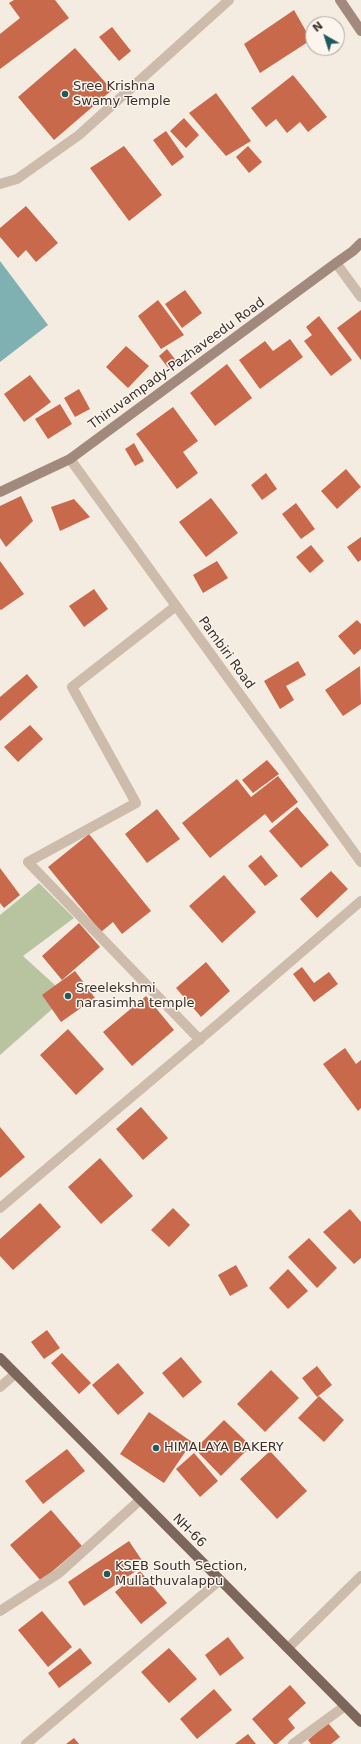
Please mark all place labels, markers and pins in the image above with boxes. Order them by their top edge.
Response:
place label: Sree Krishna Swamy Temple [73,79,171,110]
marker: Sree Krishna Swamy Temple [60,89,70,99]
place label: Sreelekshmi narasimha temple [76,981,195,1012]
marker: Sreelekshmi narasimha temple [63,991,73,1001]
place label: HIMALAYA BAKERY [164,1440,284,1456]
marker: HIMALAYA BAKERY [151,1443,161,1453]
place label: KSEB South Section, Mullathuvalappu [115,1559,247,1590]
marker: KSEB South Section, Mullathuvalappu [102,1569,112,1579]

